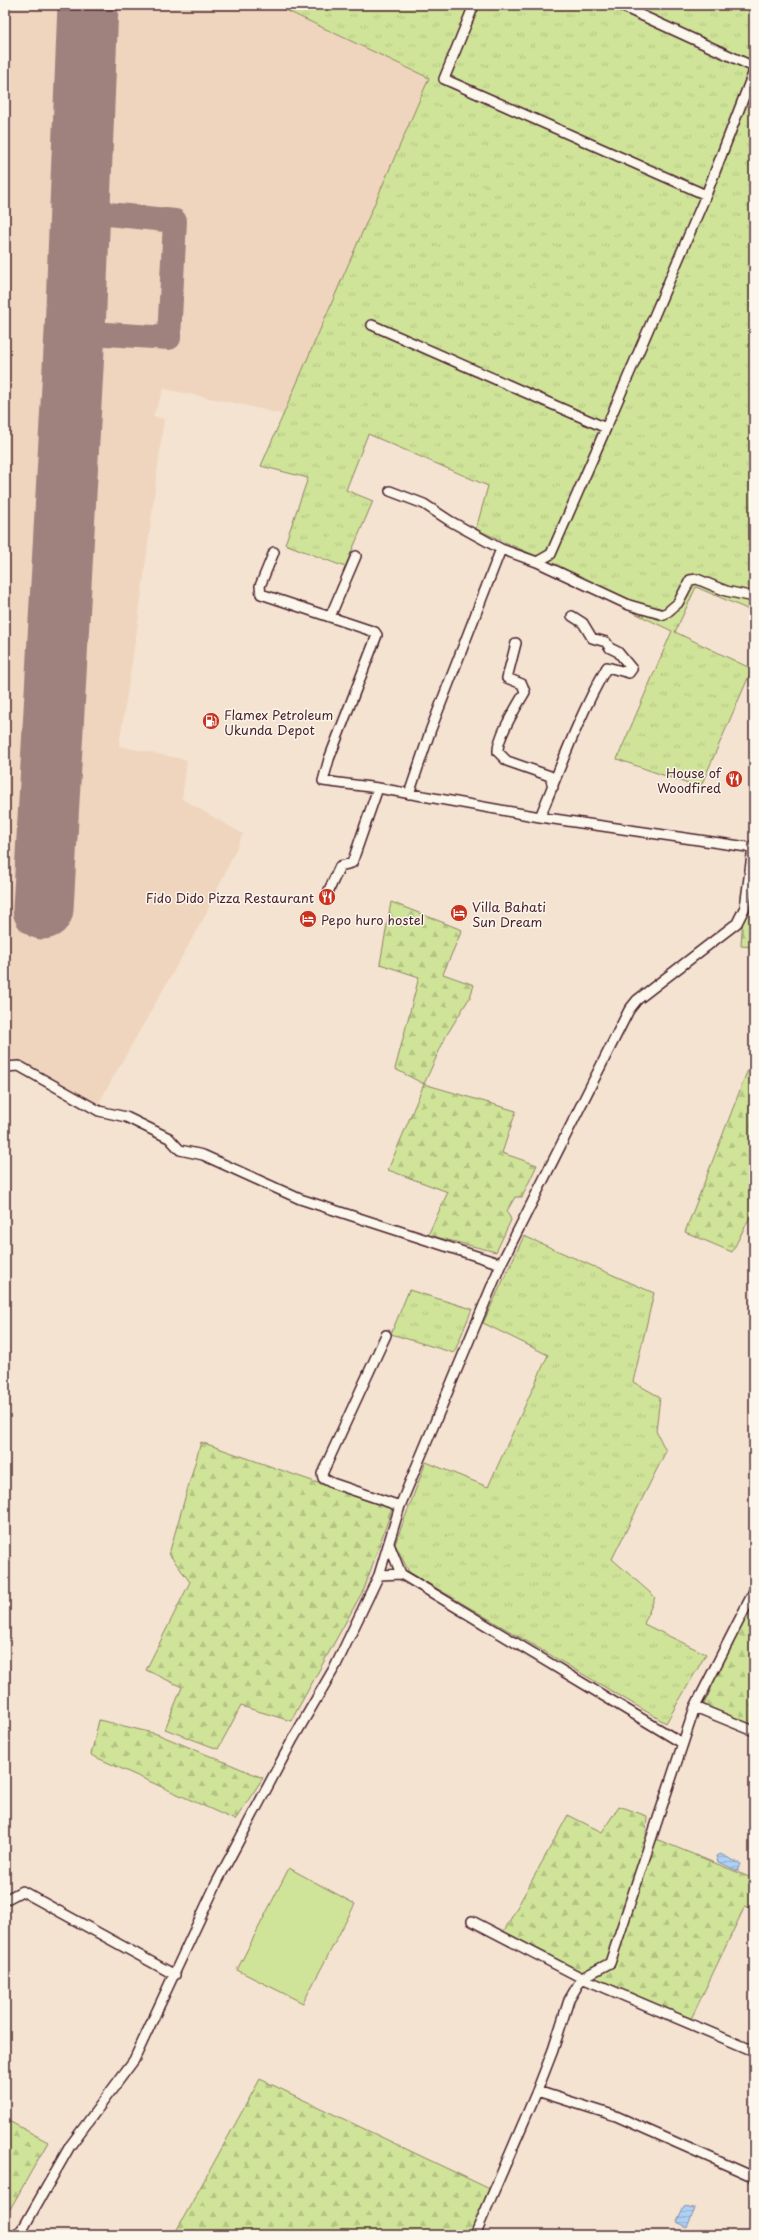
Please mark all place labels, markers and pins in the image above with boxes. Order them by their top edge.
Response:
place label: Flamex Petroleum Ukunda Depot [224,705,333,739]
fuel station icon: Flamex Petroleum Ukunda Depot [201,711,221,731]
place label: House of Woodfired [657,763,722,797]
restaurant icon: House of Woodfired [724,769,744,789]
restaurant icon: Fido Dido Pizza Restaurant [317,887,337,907]
place label: Fido Dido Pizza Restaurant [146,888,314,907]
place label: Villa Bahati Sun Dream [472,897,546,931]
hotel icon: Villa Bahati Sun Dream [449,903,469,923]
hotel icon: Pepo huro hostel [298,909,318,929]
place label: Pepo huro hostel [321,910,424,929]

